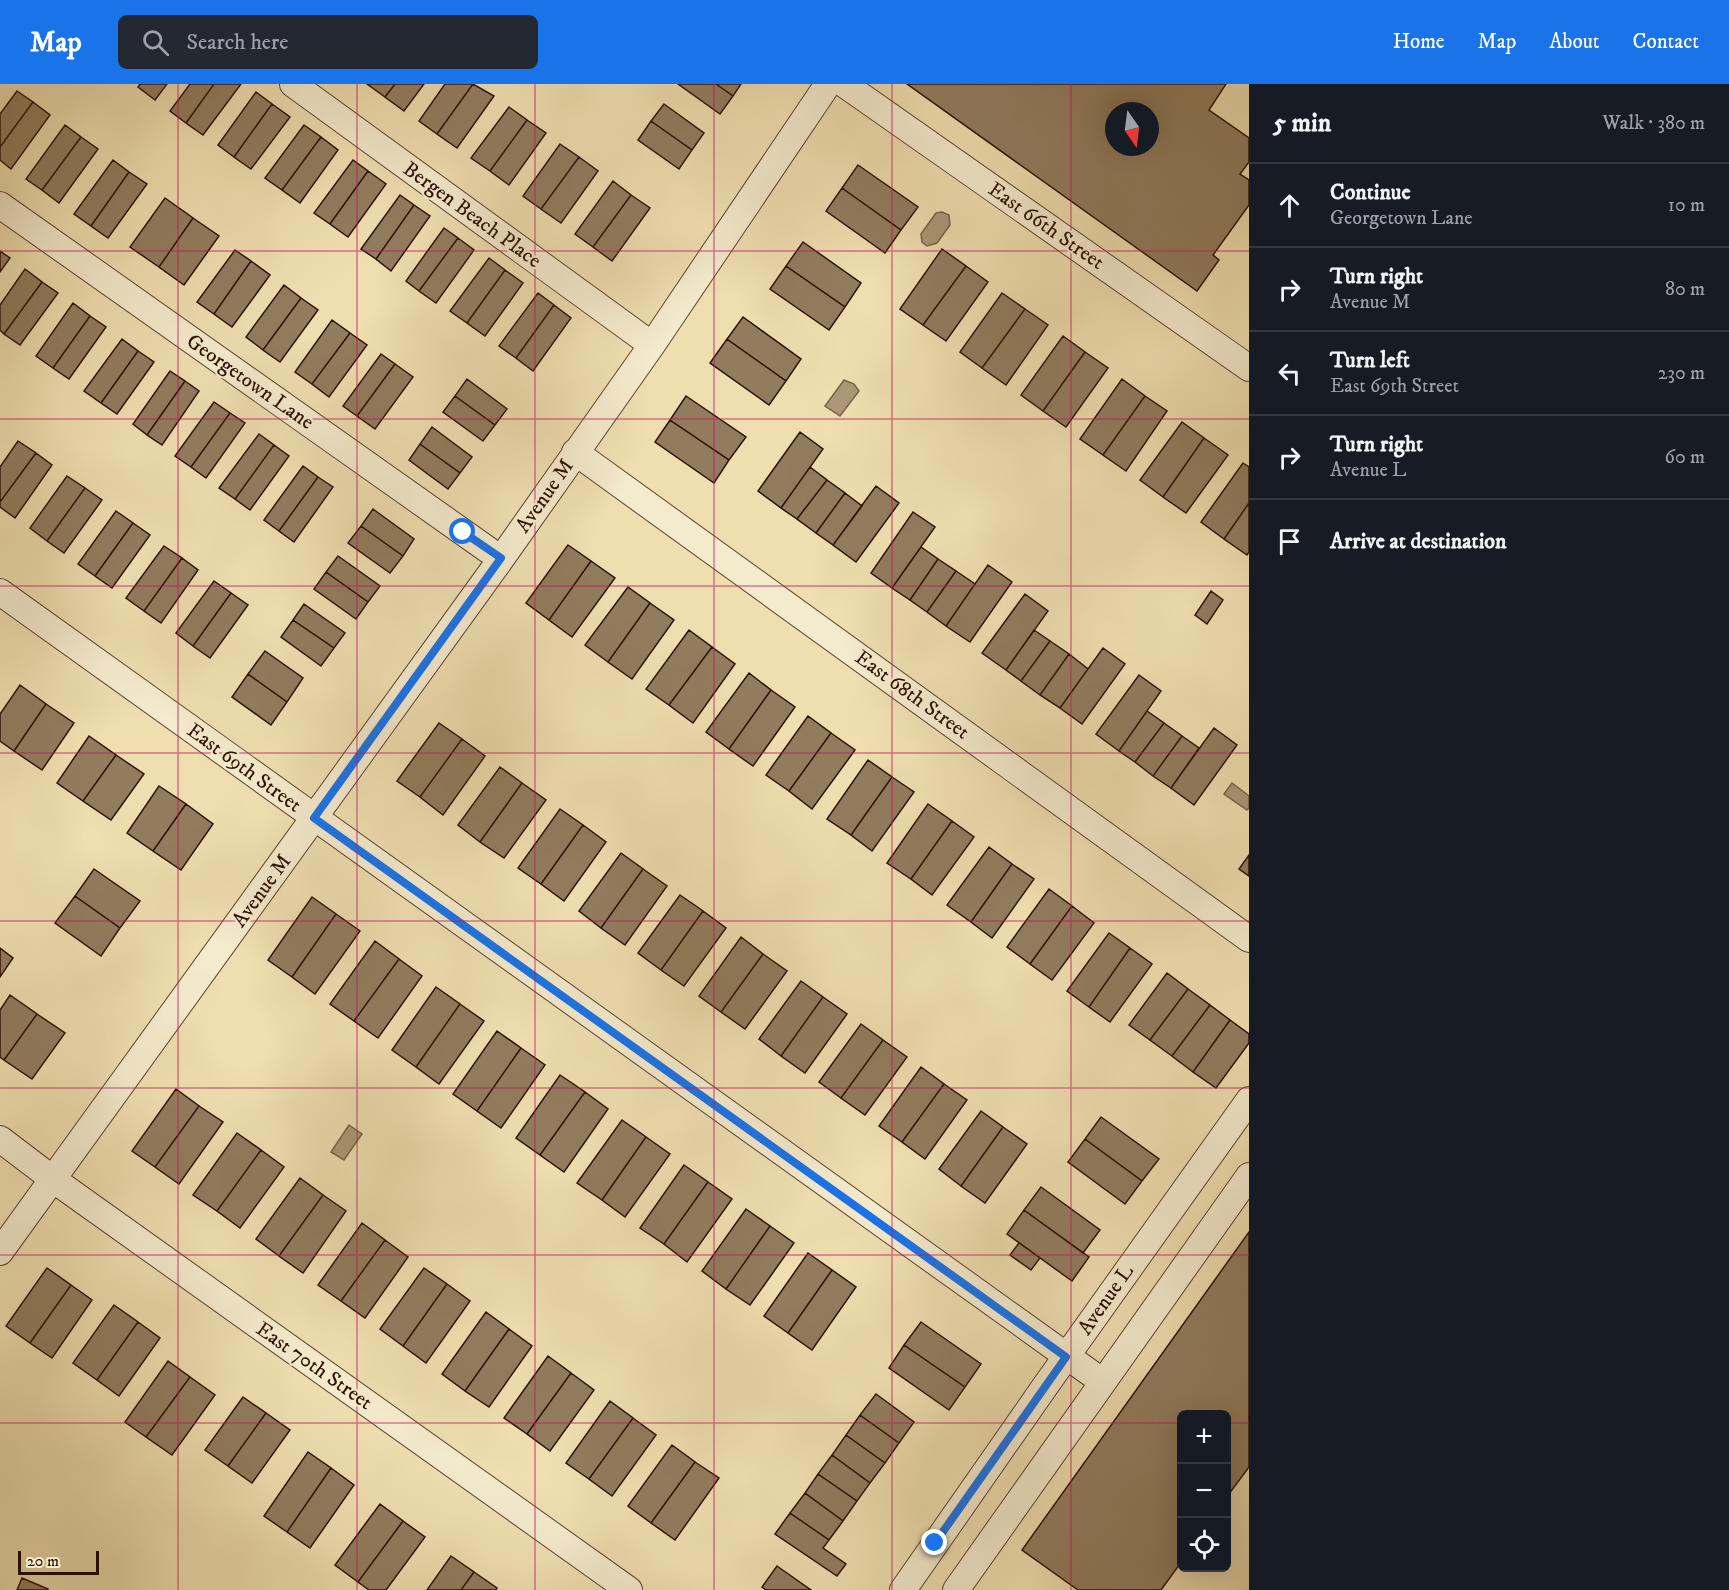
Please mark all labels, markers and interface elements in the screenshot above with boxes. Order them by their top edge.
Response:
search box [118,15,538,69]
text: Map [30,25,82,60]
icon: search [139,26,172,59]
text: Search here [187,29,288,56]
text: Home [1393,29,1445,55]
text: Map [1478,29,1516,55]
text: About [1549,29,1600,55]
text: Contact [1633,29,1699,55]
north arrow [1105,102,1159,156]
text: 5 min [1273,107,1331,140]
text: Walk · 380 m [1603,111,1705,136]
street label: Bergen Beach Place [398,156,547,274]
street label: East 66th Street [983,176,1109,276]
text: Continue [1330,179,1411,206]
icon: ahead [1273,189,1306,222]
text: 10 m [1668,193,1705,218]
text: Georgetown Lane [1330,206,1473,231]
text: Turn right [1330,263,1423,290]
icon: right [1273,273,1306,306]
text: 80 m [1665,277,1705,302]
text: Avenue M [1330,290,1410,315]
street label: Georgetown Lane [181,328,319,436]
text: Turn left [1330,347,1410,374]
icon: left [1273,357,1306,390]
text: 230 m [1658,361,1705,386]
text: East 69th Street [1330,374,1459,399]
text: Turn right [1330,431,1423,458]
icon: right [1273,441,1306,474]
text: 60 m [1665,445,1705,470]
street label: Avenue M [510,454,580,538]
text: Avenue L [1330,458,1406,483]
route start [449,518,475,544]
icon: arrive [1273,525,1306,558]
text: Arrive at destination [1330,528,1507,555]
street label: East 68th Street [850,645,975,745]
street label: East 69th Street [182,718,307,818]
street label: Avenue M [227,849,297,933]
street label: Avenue L [1072,1260,1140,1340]
street label: East 70th Street [251,1316,378,1416]
map controls [1177,1410,1231,1572]
button: + [1177,1410,1231,1464]
button: − [1177,1464,1231,1518]
button: locate [1177,1518,1231,1572]
route end [921,1529,947,1555]
scale bar [18,1548,99,1576]
text: 20 m [27,1551,59,1571]

